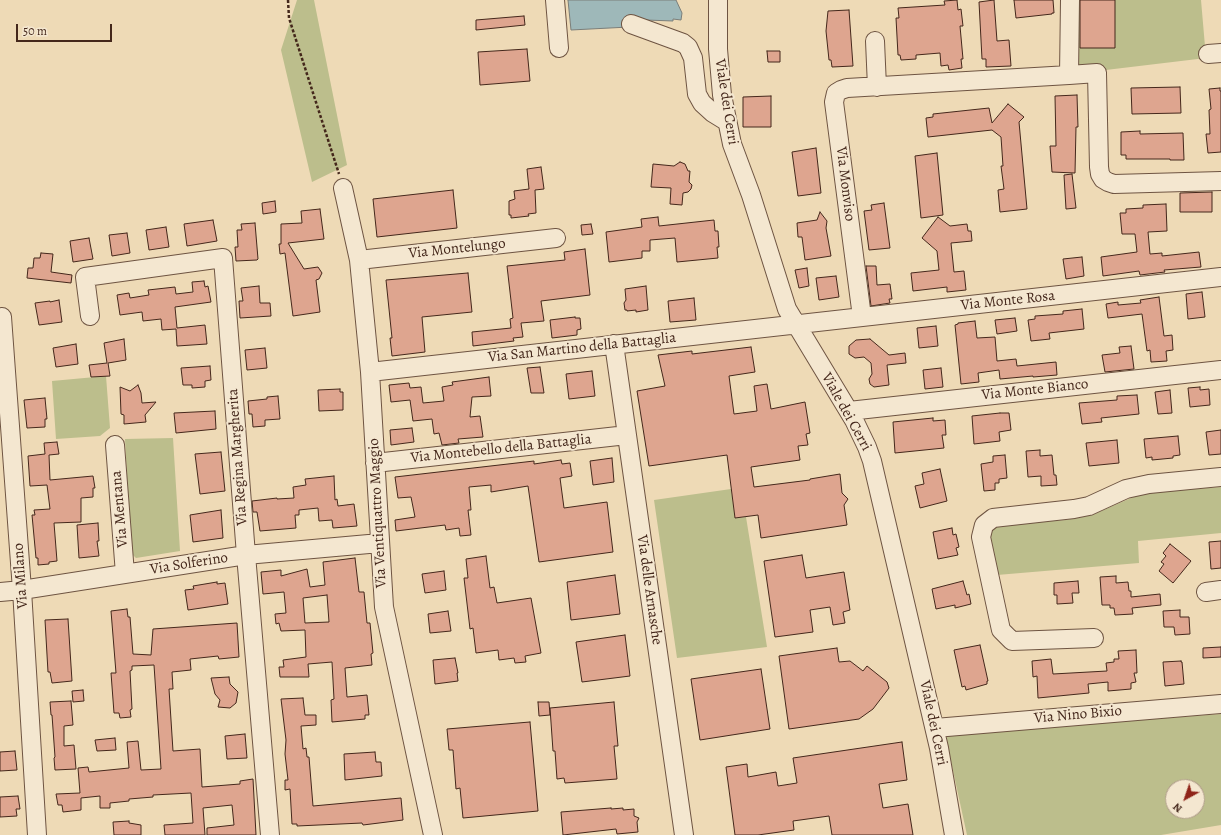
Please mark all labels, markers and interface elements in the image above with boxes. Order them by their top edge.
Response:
scale bar [18,16,114,42]
text: 50 m [23,23,47,39]
street label: Viale dei Cerri [710,58,742,146]
street label: Via Monviso [831,146,859,222]
street label: Via Montelungo [408,235,506,263]
street label: Via Monte Rosa [960,287,1056,315]
street label: Via San Martino della Battaglia [487,329,677,367]
street label: Viale dei Cerri [817,370,875,454]
street label: Via Monte Bianco [981,375,1089,405]
street label: Via Regina Margherita [224,388,252,526]
street label: Via Montebello della Battaglia [410,431,592,467]
street label: Via Ventiquattro Maggio [365,438,391,588]
street label: Via Mentana [108,470,132,548]
street label: Via delle Arnasche [632,534,666,646]
street label: Via Milano [10,543,32,609]
street label: Via Solferino [149,549,229,579]
street label: Viale dei Cerri [915,679,951,767]
street label: Via Nino Bixio [1033,702,1123,728]
north arrow [1165,779,1205,819]
text: N [1170,799,1186,816]

